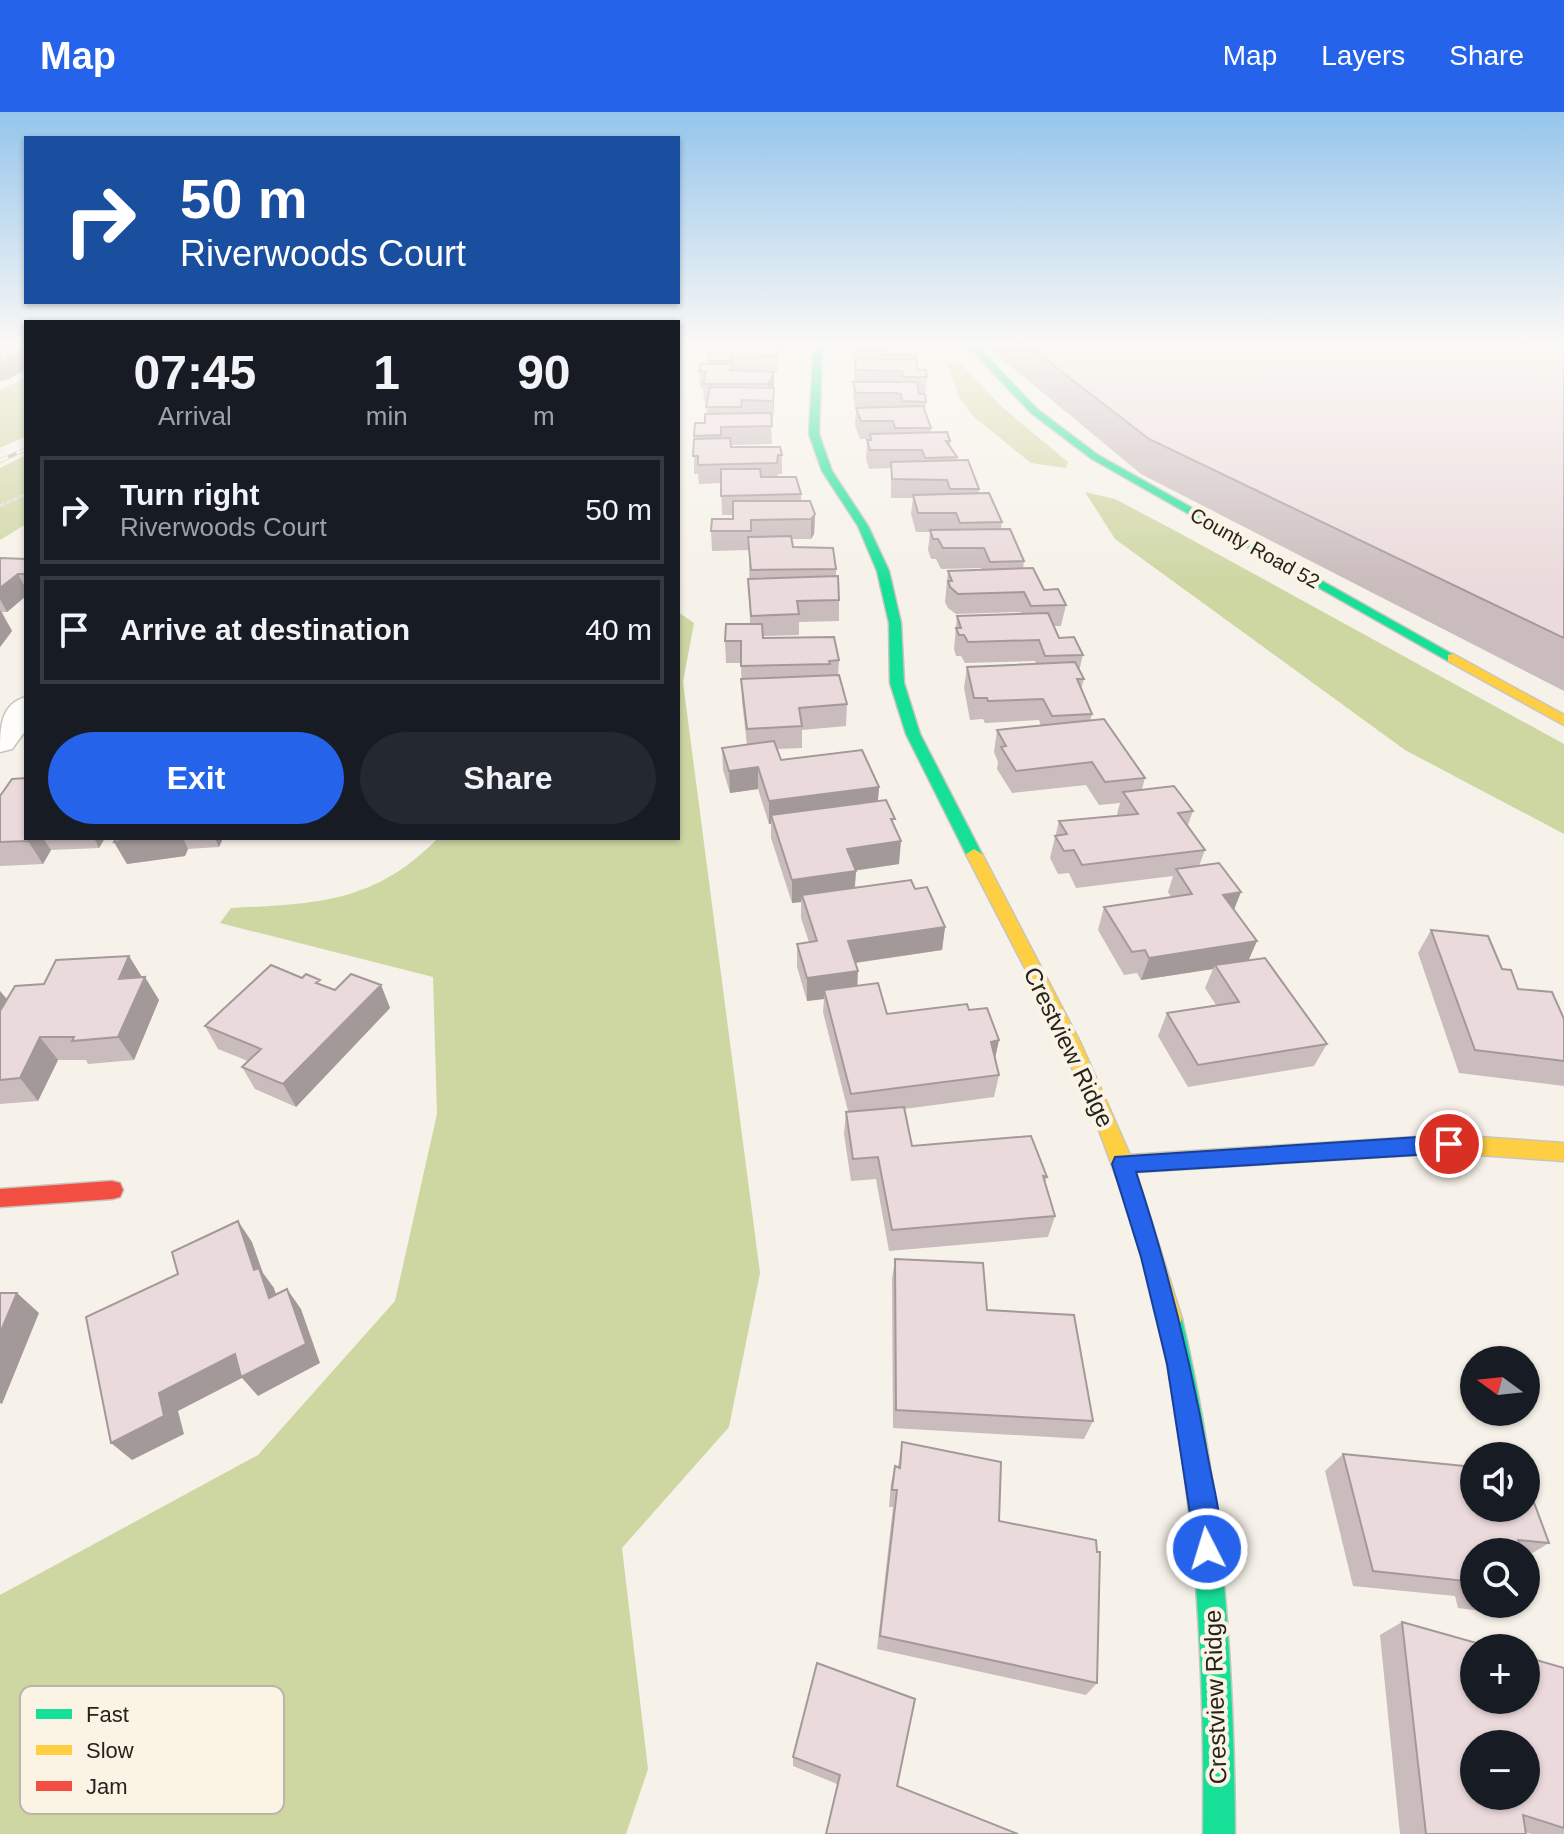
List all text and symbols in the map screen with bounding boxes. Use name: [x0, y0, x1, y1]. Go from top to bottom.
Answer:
text: Map: [40, 35, 116, 77]
text: Map: [1223, 40, 1277, 71]
text: Layers: [1321, 40, 1405, 71]
text: Share: [1449, 40, 1524, 71]
text: 50 m: [180, 167, 308, 230]
icon: right: [48, 168, 152, 272]
text: Riverwoods Court: [180, 233, 466, 274]
text: 07:45: [133, 346, 256, 399]
text: 1: [373, 346, 400, 399]
text: 90: [517, 346, 571, 399]
text: Arrival: [158, 401, 232, 431]
text: min: [366, 401, 408, 431]
text: m: [533, 401, 555, 431]
text: Turn right: [120, 478, 259, 511]
icon: right: [52, 488, 96, 532]
text: 50 m: [585, 493, 652, 526]
street label: County Road 52: [1186, 503, 1324, 593]
text: Riverwoods Court: [120, 512, 327, 542]
icon: arrive: [52, 608, 96, 652]
text: Arrive at destination: [120, 613, 410, 646]
text: 40 m: [585, 613, 652, 646]
button: Exit: [48, 732, 344, 824]
button: Share: [360, 732, 656, 824]
street label: Crestview Ridge: [1019, 963, 1119, 1131]
pin: [1415, 1110, 1483, 1178]
icon: arrive: [1427, 1122, 1471, 1166]
north arrow: [1460, 1346, 1540, 1426]
map controls: [1460, 1346, 1540, 1810]
button: sound: [1460, 1442, 1540, 1522]
position arrow: [1165, 1507, 1249, 1591]
button: search: [1460, 1538, 1540, 1618]
street label: Crestview Ridge: [1198, 1609, 1232, 1785]
button: +: [1460, 1634, 1540, 1714]
legend: [20, 1686, 284, 1814]
text: Fast: [86, 1702, 129, 1727]
button: −: [1460, 1730, 1540, 1810]
text: Slow: [86, 1738, 134, 1763]
text: Jam: [86, 1774, 128, 1799]

